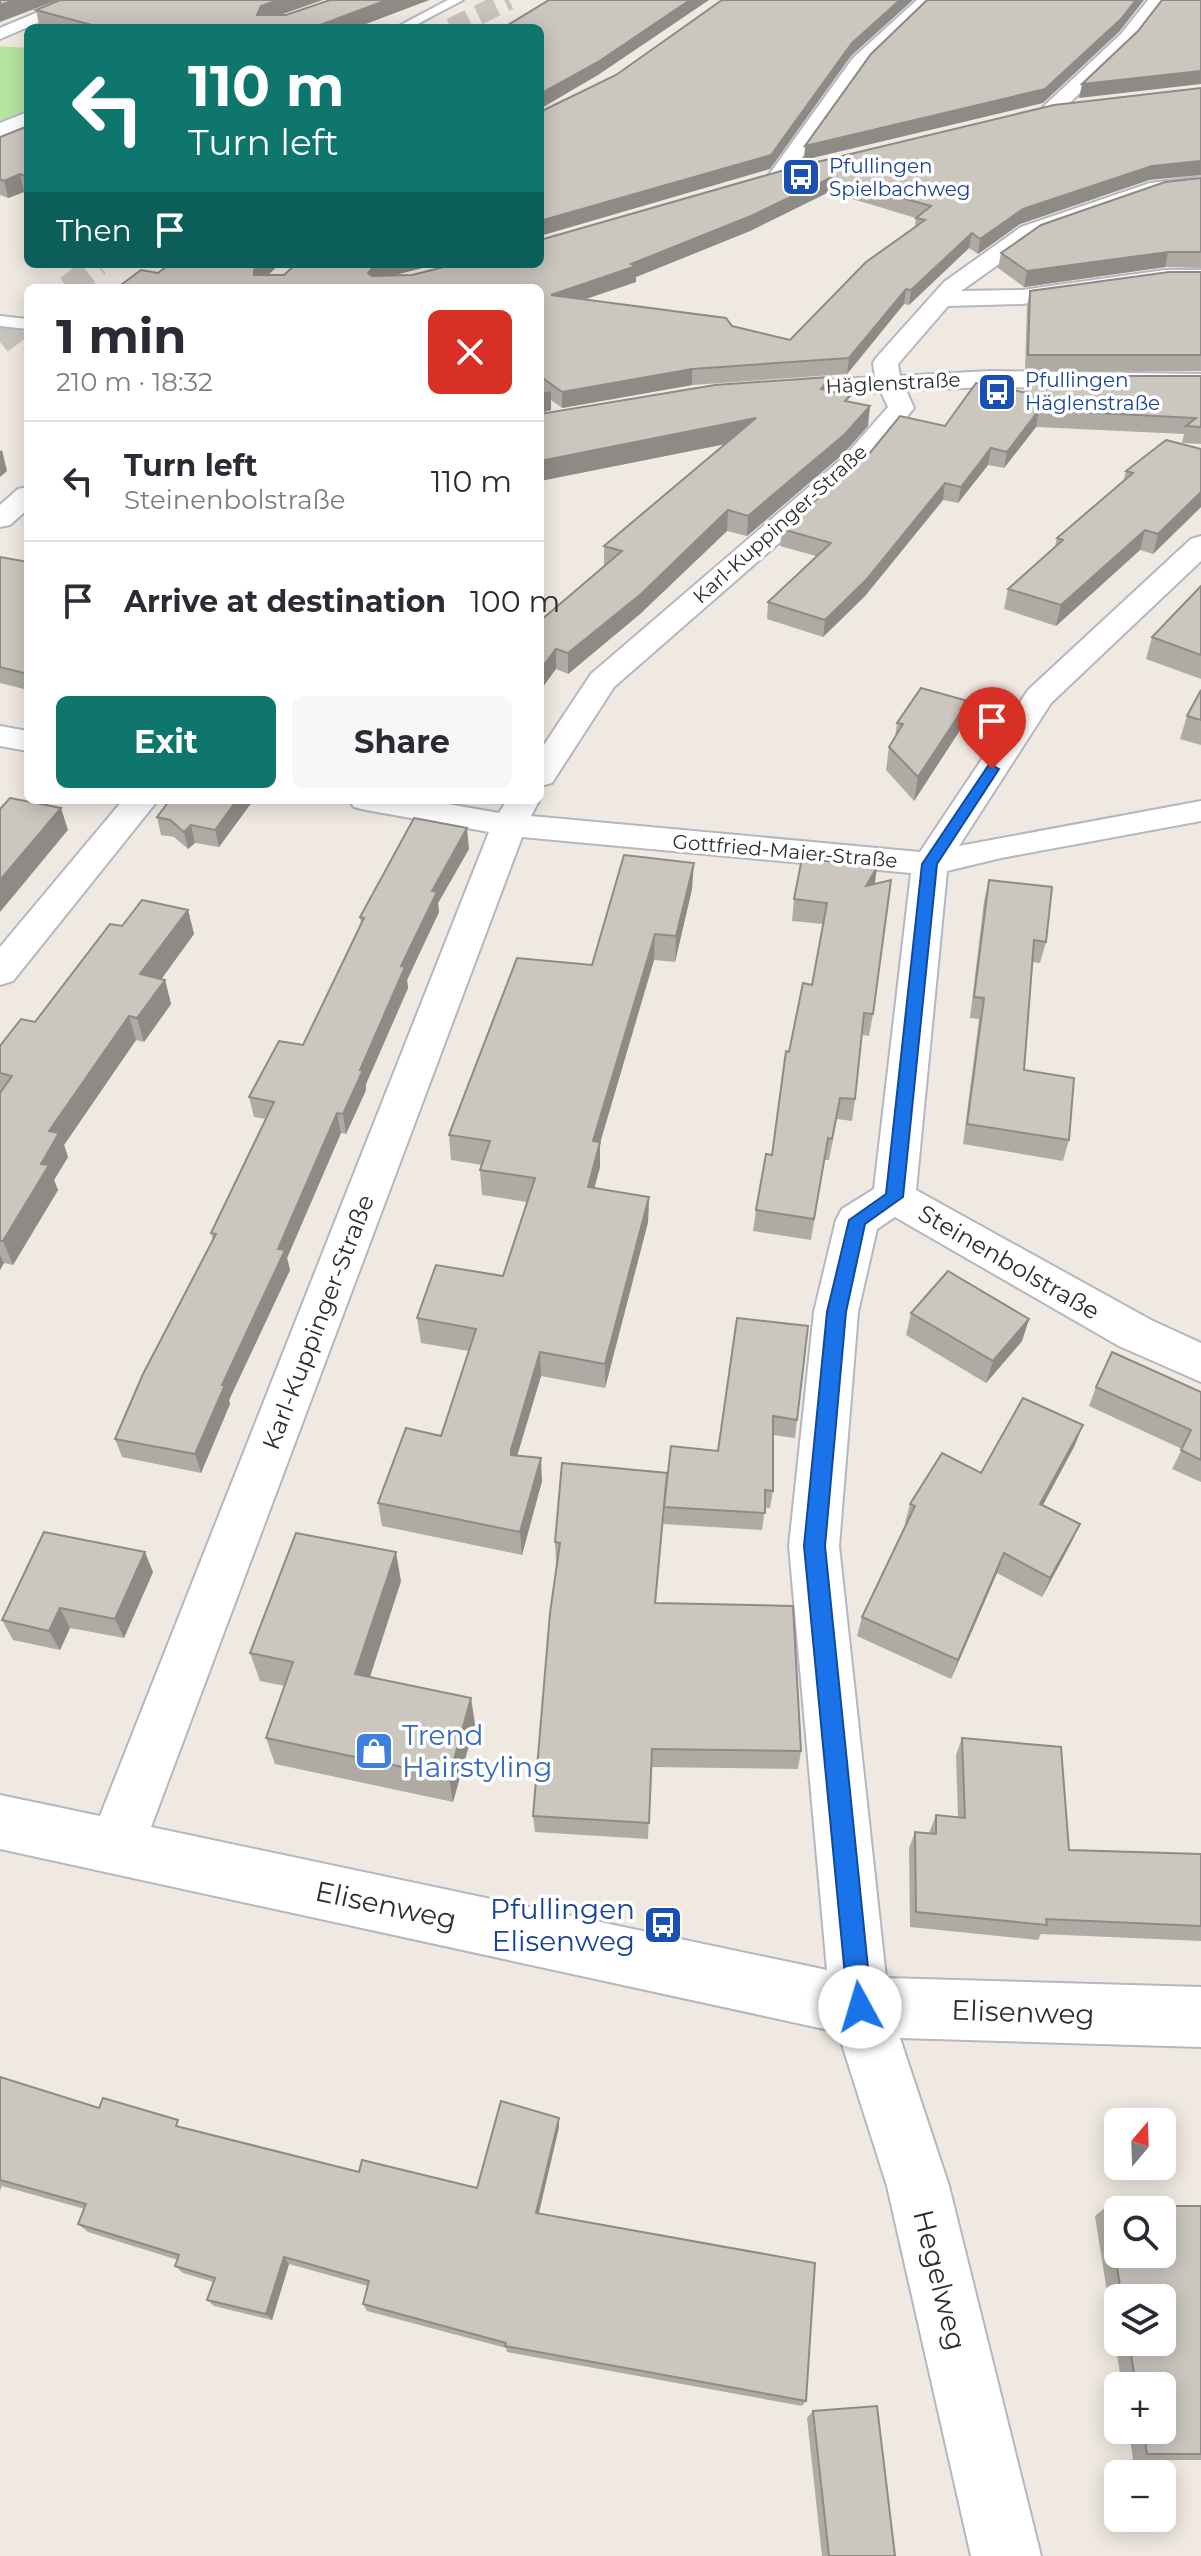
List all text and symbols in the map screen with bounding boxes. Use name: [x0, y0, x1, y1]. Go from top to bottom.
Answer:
text: 110 m: [188, 52, 345, 120]
icon: left: [56, 56, 160, 160]
text: Turn left: [188, 120, 339, 164]
place label: Pfullingen Spielbachweg: [829, 154, 970, 201]
bus stop icon: Pfullingen Spielbachweg: [780, 156, 822, 198]
icon: arrive: [148, 208, 192, 252]
text: Then: [56, 212, 132, 249]
text: 1 min: [56, 307, 186, 365]
button: close: [428, 310, 512, 394]
text: 210 m · 18:32: [56, 366, 213, 398]
street label: Häglenstraße: [825, 367, 961, 399]
place label: Pfullingen Häglenstraße: [1025, 368, 1160, 415]
bus stop icon: Pfullingen Häglenstraße: [976, 371, 1018, 413]
street label: Karl-Kuppinger-Straße: [688, 440, 872, 608]
text: Turn left: [124, 447, 257, 484]
icon: left: [56, 459, 100, 503]
text: 110 m: [431, 463, 512, 500]
text: Steinenbolstraße: [124, 484, 346, 516]
icon: arrive: [56, 579, 100, 623]
text: Arrive at destination: [124, 583, 446, 620]
text: 100 m: [470, 583, 560, 620]
pin: [958, 687, 1026, 769]
button: Exit: [56, 696, 276, 788]
button: Share: [292, 696, 512, 788]
icon: arrive: [970, 699, 1014, 743]
street label: Gottfried-Maier-Straße: [672, 829, 898, 873]
street label: Karl-Kuppinger-Straße: [256, 1190, 380, 1454]
street label: Steinenbolstraße: [913, 1198, 1105, 1326]
place label: Trend Hairstyling: [402, 1718, 552, 1784]
shop icon: Trend Hairstyling: [353, 1730, 395, 1772]
street label: Elisenweg: [312, 1873, 460, 1937]
place label: Pfullingen Elisenweg: [490, 1892, 635, 1958]
bus stop icon: Pfullingen Elisenweg: [642, 1904, 684, 1946]
position arrow: [818, 1965, 902, 2049]
street label: Elisenweg: [951, 1993, 1095, 2031]
north arrow: [1104, 2108, 1176, 2180]
map controls: [1104, 2108, 1176, 2532]
button: search: [1104, 2196, 1176, 2268]
street label: Hegelweg: [906, 2206, 974, 2354]
button: layers: [1104, 2284, 1176, 2356]
button: +: [1104, 2372, 1176, 2444]
button: −: [1104, 2460, 1176, 2532]

